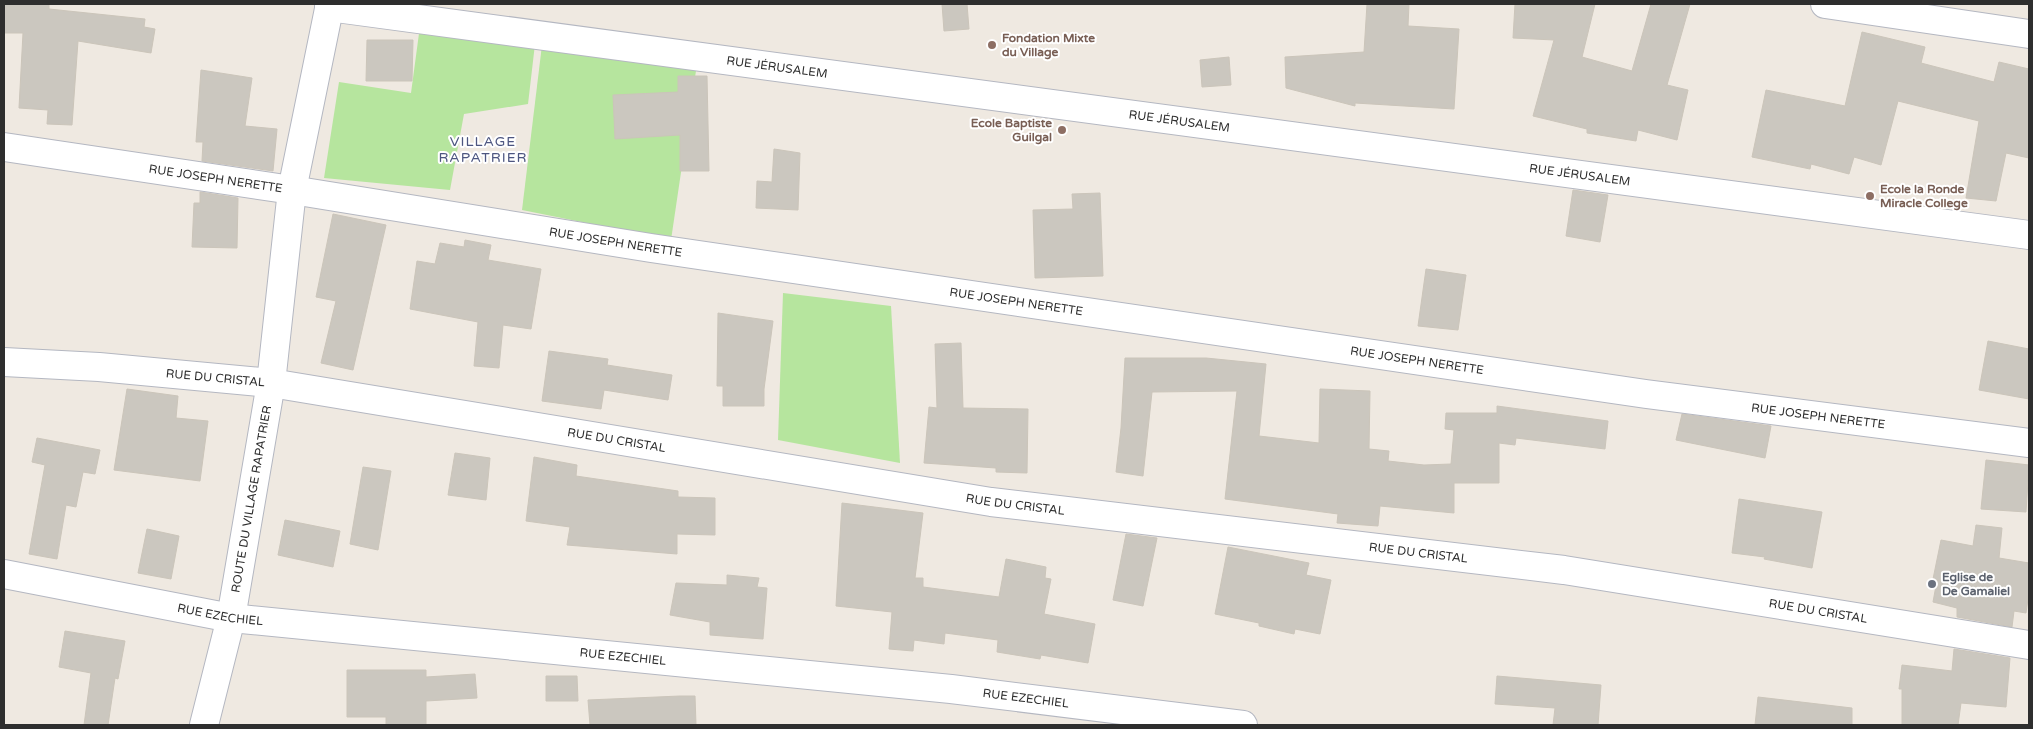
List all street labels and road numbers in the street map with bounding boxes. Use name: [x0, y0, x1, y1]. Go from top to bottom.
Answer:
street label: RUE JÉRUSALEM: [726, 53, 828, 81]
street label: RUE JÉRUSALEM: [1128, 107, 1231, 135]
street label: RUE JÉRUSALEM: [1528, 161, 1631, 188]
street label: RUE JOSEPH NERETTE: [148, 162, 284, 196]
street label: RUE JOSEPH NERETTE: [548, 225, 684, 260]
street label: RUE JOSEPH NERETTE: [948, 285, 1084, 318]
street label: RUE JOSEPH NERETTE: [1349, 344, 1485, 377]
street label: RUE DU CRISTAL: [165, 366, 266, 389]
street label: RUE JOSEPH NERETTE: [1750, 401, 1886, 432]
street label: ROUTE DU VILLAGE RAPATRIER: [228, 404, 274, 594]
street label: RUE DU CRISTAL: [566, 425, 667, 455]
street label: RUE DU CRISTAL: [965, 491, 1065, 518]
street label: RUE DU CRISTAL: [1368, 540, 1469, 566]
street label: RUE DU CRISTAL: [1768, 596, 1868, 626]
street label: RUE EZECHIEL: [176, 601, 264, 628]
street label: RUE EZECHIEL: [579, 645, 667, 668]
street label: RUE EZECHIEL: [982, 686, 1070, 710]

